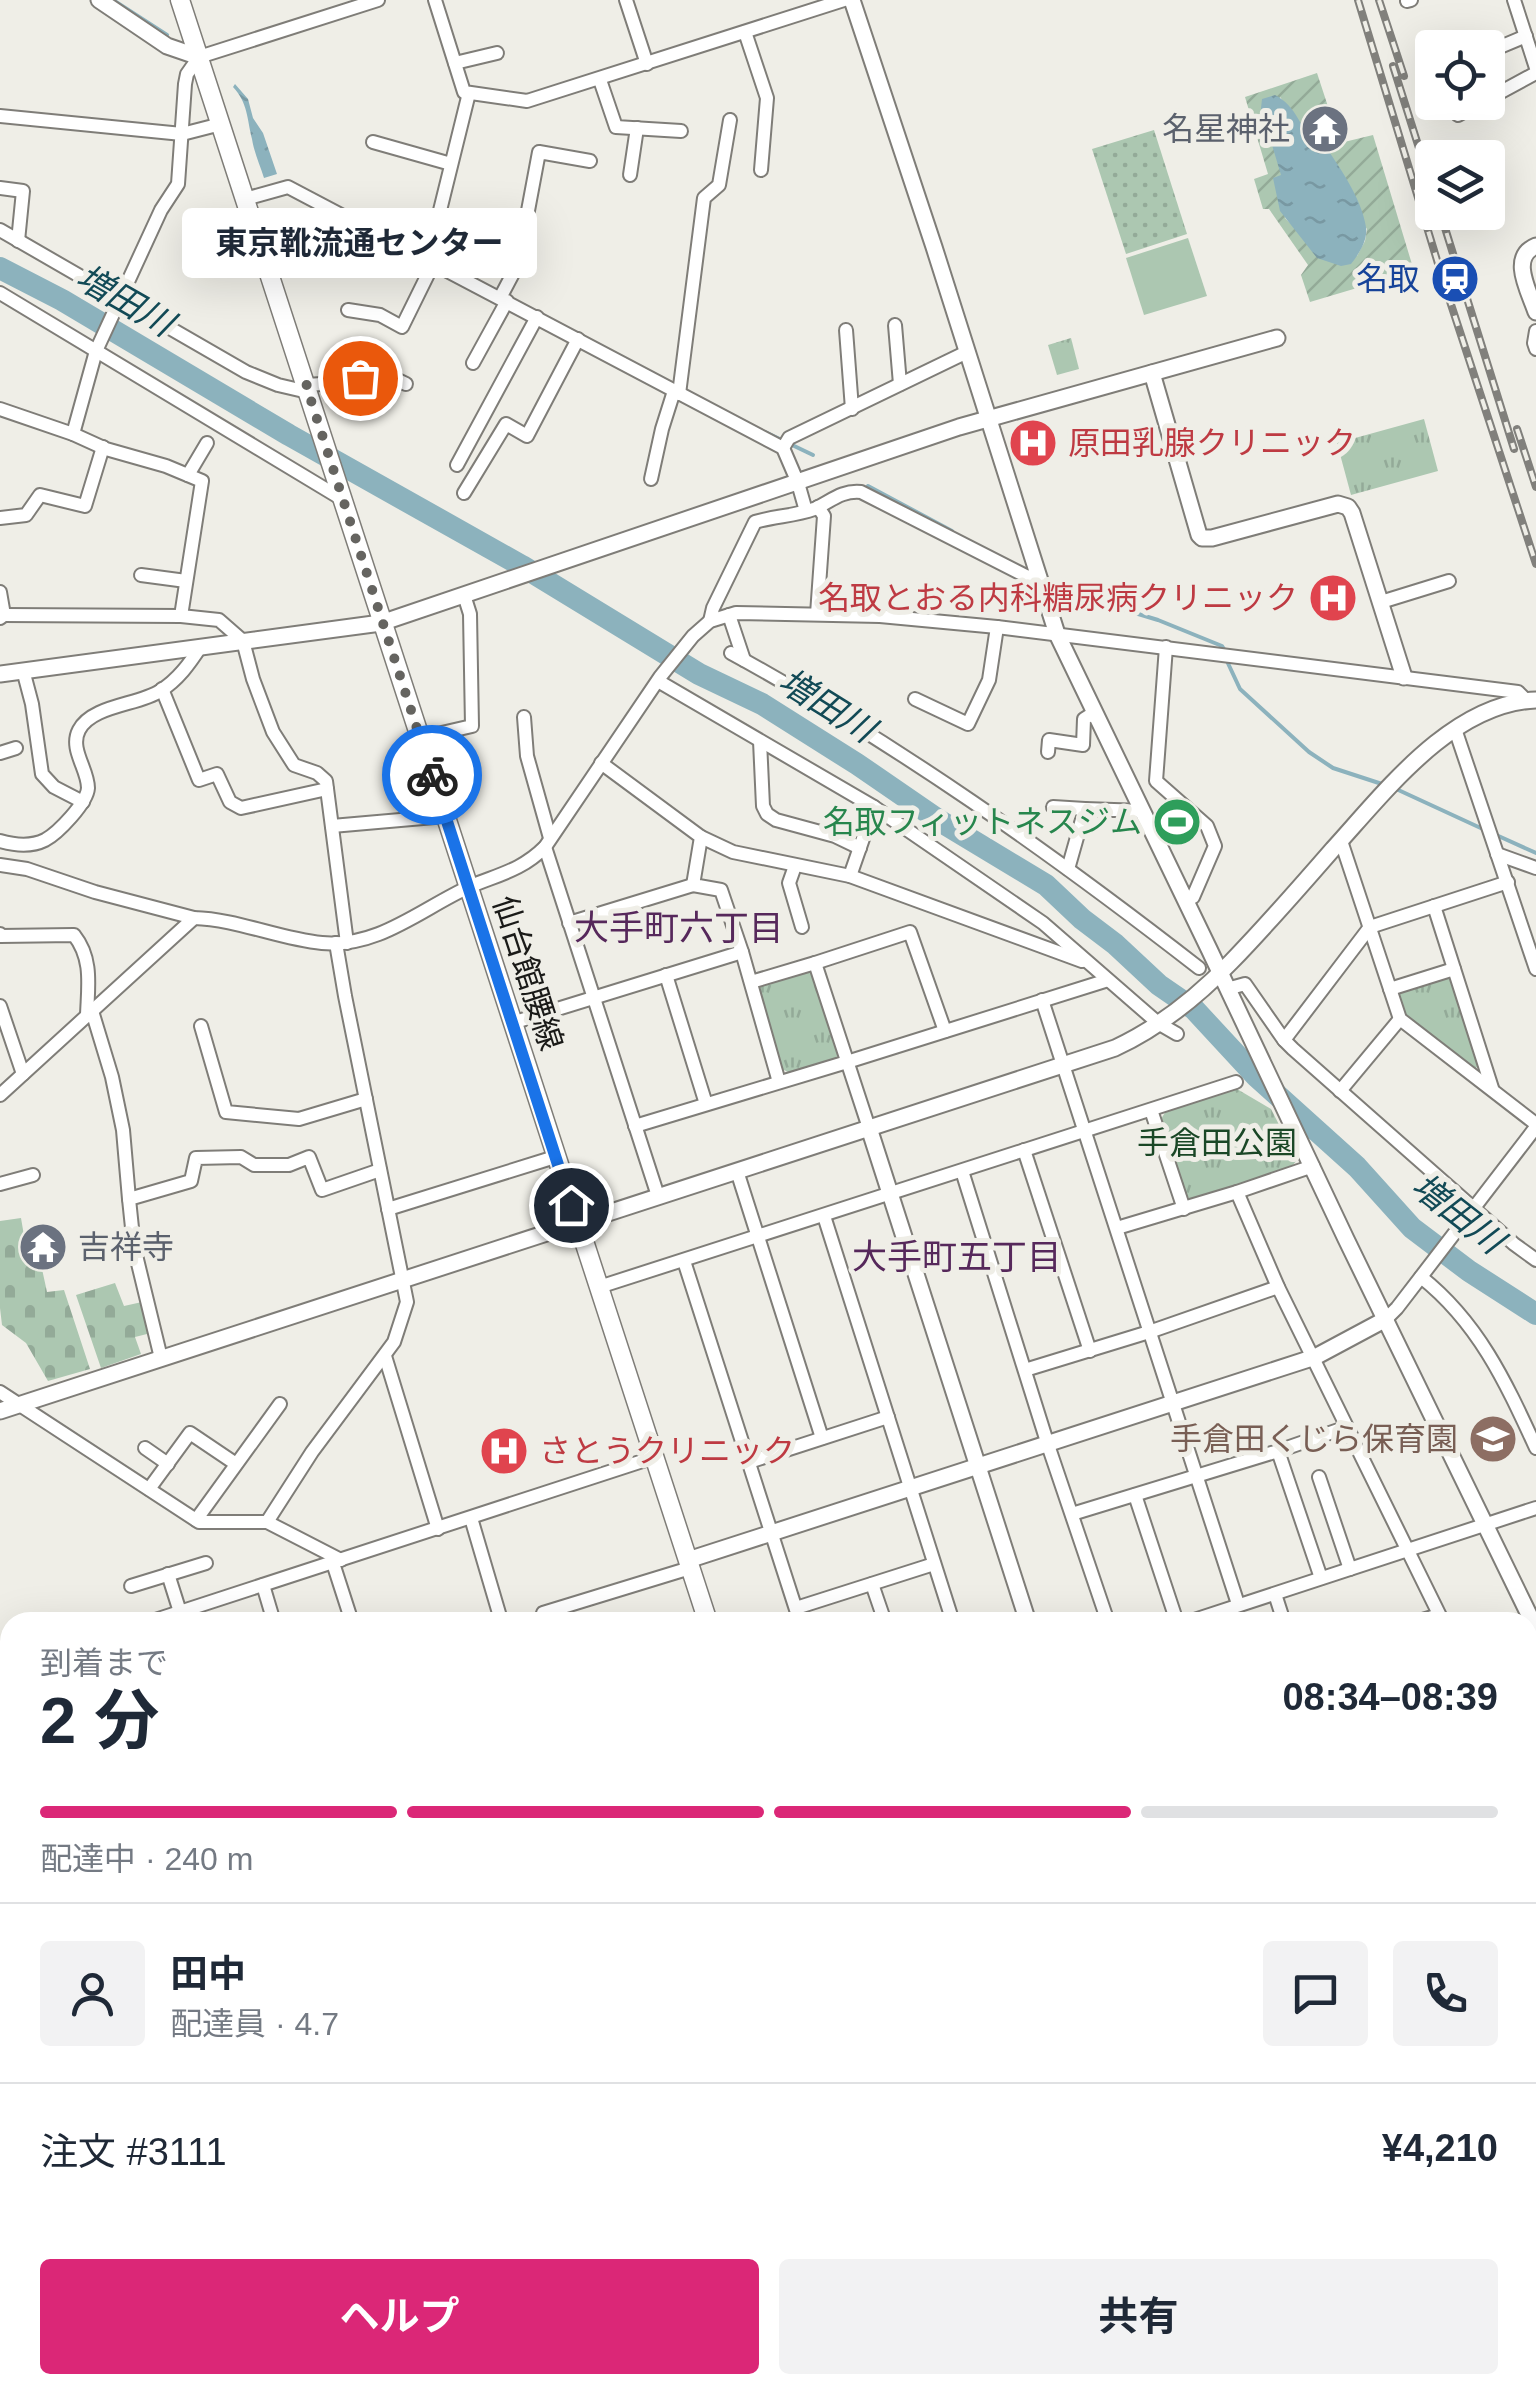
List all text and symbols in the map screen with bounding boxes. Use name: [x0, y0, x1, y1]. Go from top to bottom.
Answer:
map controls: [1415, 30, 1505, 230]
button: locate: [1415, 30, 1505, 120]
temple icon: 名星神社: [1299, 103, 1351, 155]
place label: 名星神社: [1162, 111, 1290, 147]
button: layers: [1415, 140, 1505, 230]
callout: 東京靴流通センター: [182, 208, 538, 278]
text: 東京靴流通センター: [215, 225, 504, 261]
station icon: 名取: [1429, 253, 1481, 305]
water label: 増田川: [70, 257, 184, 345]
place label: 名取: [1356, 261, 1420, 297]
pin: [318, 336, 403, 421]
icon: bag: [333, 351, 388, 406]
hospital icon: 原田乳腺クリニック: [1007, 417, 1059, 469]
place label: 原田乳腺クリニック: [1068, 425, 1356, 461]
hospital icon: 名取とおる内科糖尿病クリニック: [1307, 572, 1359, 624]
place label: 名取とおる内科糖尿病クリニック: [818, 580, 1298, 616]
water label: 増田川: [772, 661, 885, 751]
courier: [382, 725, 482, 825]
icon: bike: [405, 748, 460, 803]
sports icon: 名取フィットネスジム: [1151, 796, 1203, 848]
place label: 名取フィットネスジム: [823, 804, 1142, 840]
street label: 仙台館腰線: [486, 891, 570, 1055]
district label: 大手町六丁目: [574, 908, 784, 947]
park label: 手倉田公園: [1137, 1125, 1297, 1161]
pin: [529, 1163, 614, 1248]
water label: 増田川: [1405, 1165, 1515, 1263]
icon: home: [544, 1178, 599, 1233]
temple icon: 吉祥寺: [17, 1221, 69, 1273]
place label: 吉祥寺: [78, 1229, 174, 1265]
district label: 大手町五丁目: [852, 1237, 1062, 1276]
school or university icon: 手倉田くじら保育園: [1467, 1413, 1519, 1465]
place label: 手倉田くじら保育園: [1170, 1421, 1458, 1457]
hospital icon: さとうクリニック: [478, 1425, 530, 1477]
place label: さとうクリニック: [539, 1433, 795, 1469]
text: 到着まで: [40, 1645, 168, 1681]
text: 08:34–08:39: [1282, 1676, 1498, 1718]
text: 2 分: [40, 1684, 159, 1757]
text: 配達中 · 240 m: [40, 1841, 253, 1877]
button: person: [40, 1941, 145, 2046]
button: chat: [1263, 1941, 1368, 2046]
button: phone: [1393, 1941, 1498, 2046]
text: 田中: [170, 1953, 246, 1995]
text: 配達員 · 4.7: [170, 2006, 339, 2042]
text: ¥4,210: [1382, 2127, 1498, 2169]
text: 注文 #3111: [40, 2131, 227, 2173]
button: ヘルプ: [40, 2259, 759, 2374]
button: 共有: [779, 2259, 1498, 2374]

